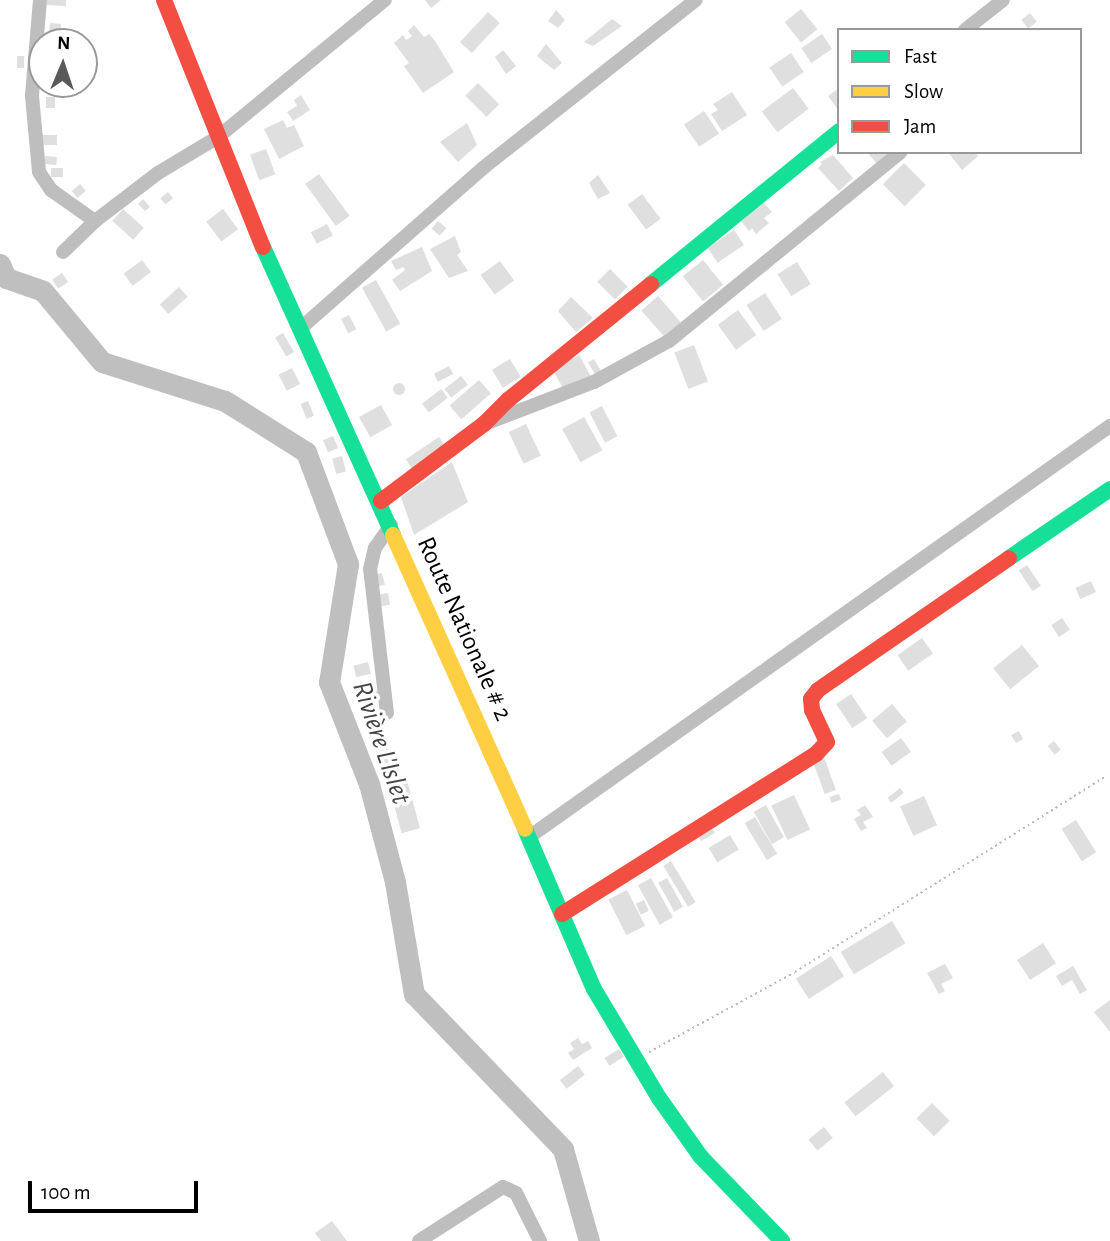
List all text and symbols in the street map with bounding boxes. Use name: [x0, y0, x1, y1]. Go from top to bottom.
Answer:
north arrow: [28, 28, 98, 98]
legend: [837, 28, 1082, 154]
text: N: [57, 34, 71, 53]
text: Fast: [904, 46, 937, 67]
text: Slow: [904, 81, 943, 102]
text: Jam: [904, 116, 936, 137]
street label: Route Nationale # 2: [410, 532, 518, 726]
water label: Rivière L'Islet: [344, 677, 418, 809]
scale bar: [32, 1168, 201, 1212]
text: 100 m: [41, 1182, 91, 1203]

